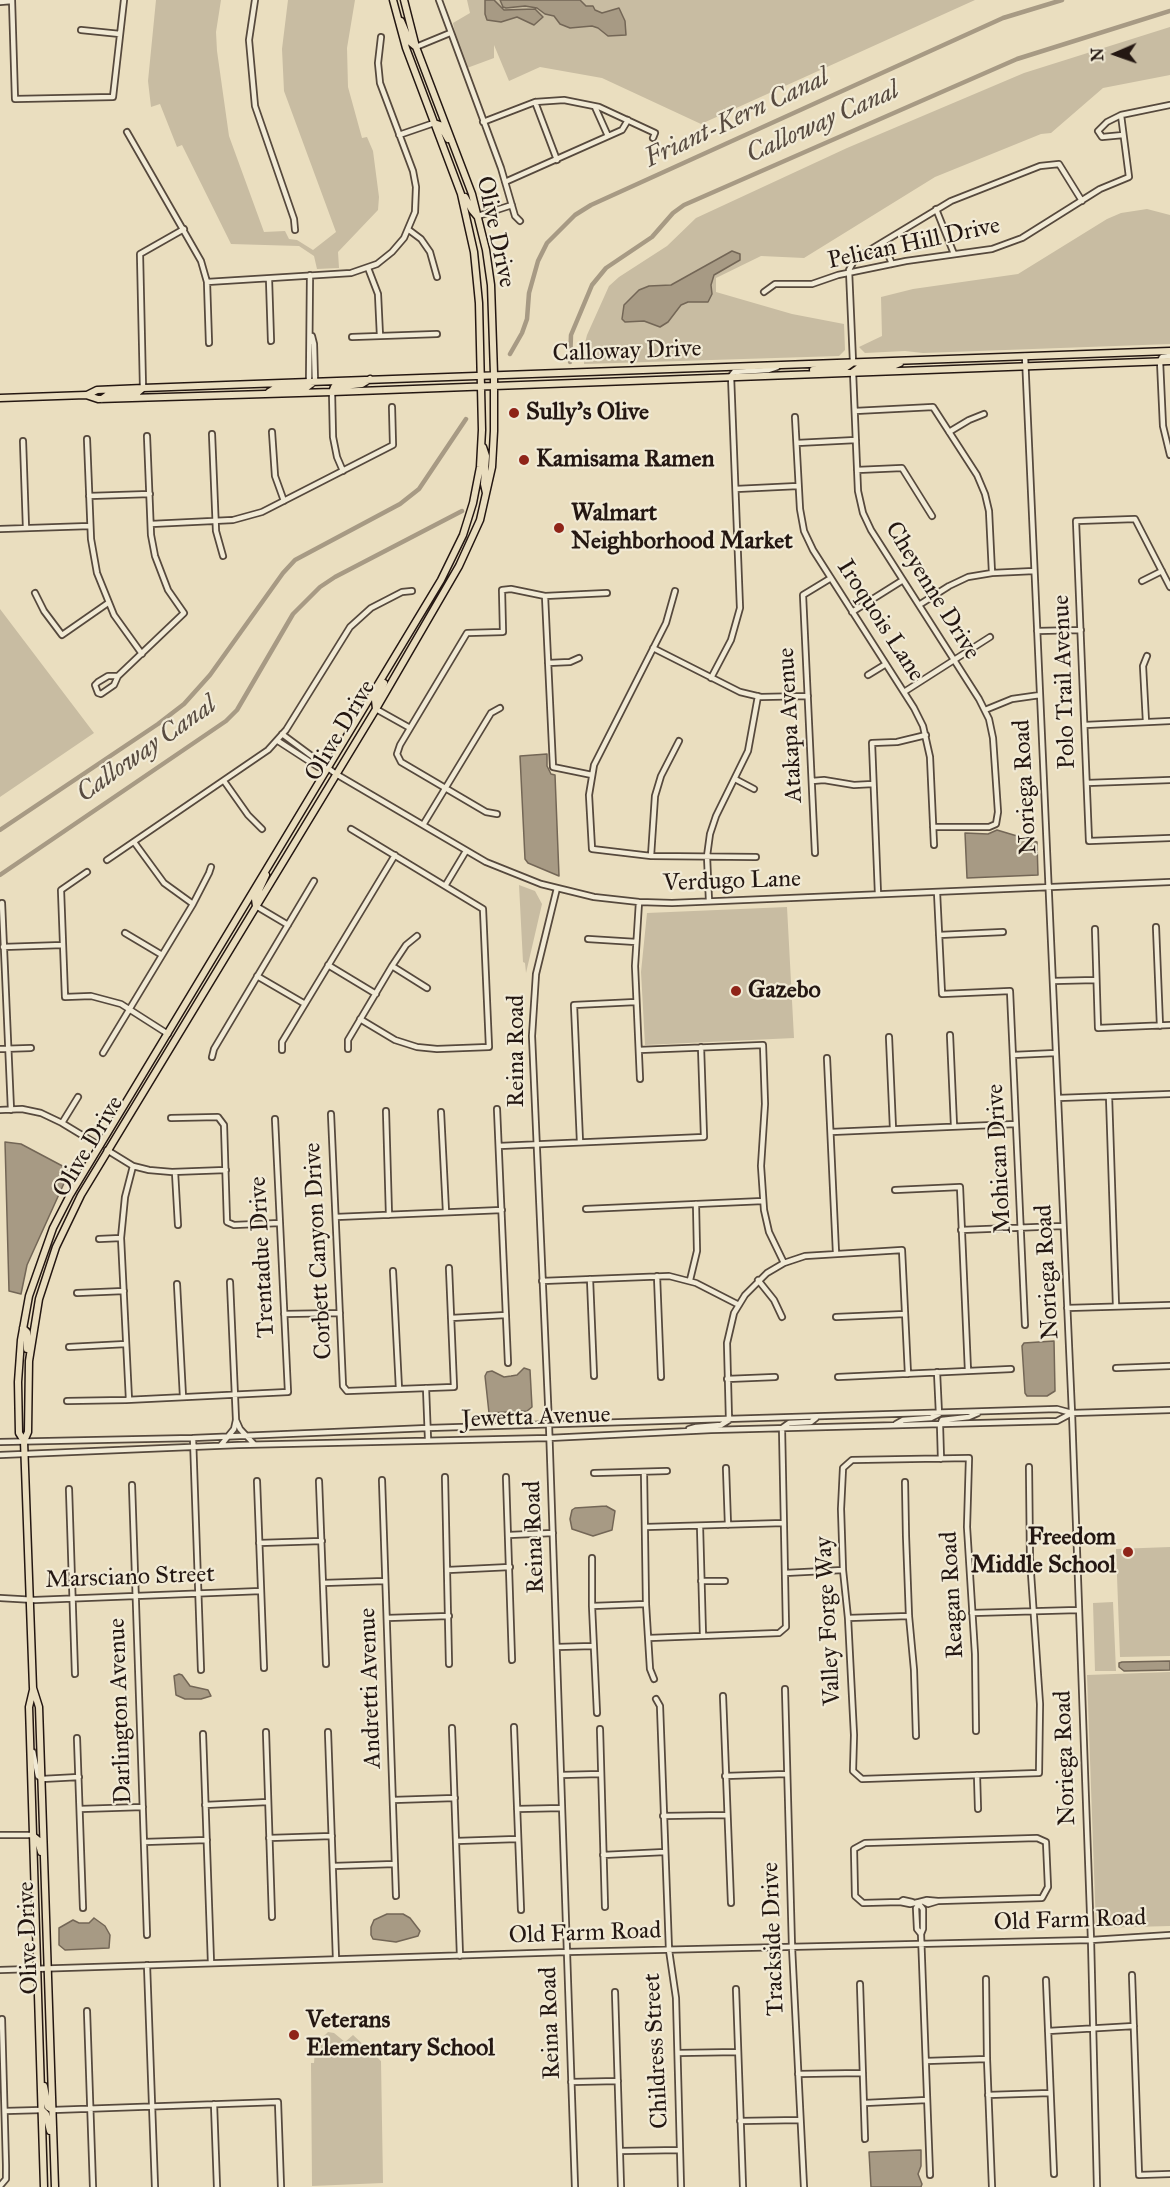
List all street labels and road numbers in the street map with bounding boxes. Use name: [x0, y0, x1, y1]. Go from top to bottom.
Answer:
street label: Olive Drive: [469, 174, 521, 290]
street label: Pelican Hill Drive: [825, 212, 1003, 276]
street label: Calloway Drive: [552, 335, 702, 369]
street label: Cheyenne Drive: [878, 517, 986, 665]
street label: Iroquois Lane: [830, 555, 930, 687]
street label: Polo Trail Avenue: [1048, 594, 1082, 770]
street label: Atakapa Avenue: [773, 647, 809, 803]
street label: Olive Drive: [300, 675, 382, 787]
street label: Noriega Road: [1008, 719, 1044, 855]
street label: Verdugo Lane: [662, 865, 802, 899]
street label: Reina Road: [503, 995, 531, 1107]
street label: Mohican Drive: [982, 1083, 1018, 1235]
street label: Olive Drive: [48, 1091, 130, 1203]
street label: Corbett Canyon Drive: [299, 1142, 339, 1360]
street label: Trentadue Drive: [244, 1176, 282, 1338]
street label: Noriega Road: [1030, 1204, 1066, 1340]
street label: Jewetta Avenue: [461, 1401, 611, 1435]
street label: Reina Road: [519, 1480, 551, 1594]
street label: Reagan Road: [935, 1531, 971, 1659]
street label: Valley Forge Way: [810, 1536, 848, 1706]
street label: Marsciano Street: [45, 1561, 215, 1595]
street label: Andretti Avenue: [354, 1607, 388, 1769]
street label: Darlington Avenue: [103, 1617, 139, 1805]
street label: Noriega Road: [1049, 1690, 1083, 1826]
street label: Trackside Drive: [757, 1861, 791, 2017]
street label: Olive Drive: [13, 1881, 45, 1995]
street label: Old Farm Road: [993, 1904, 1147, 1938]
street label: Old Farm Road: [508, 1917, 662, 1951]
street label: Reina Road: [535, 1966, 567, 2080]
street label: Childress Street: [639, 1972, 675, 2130]

